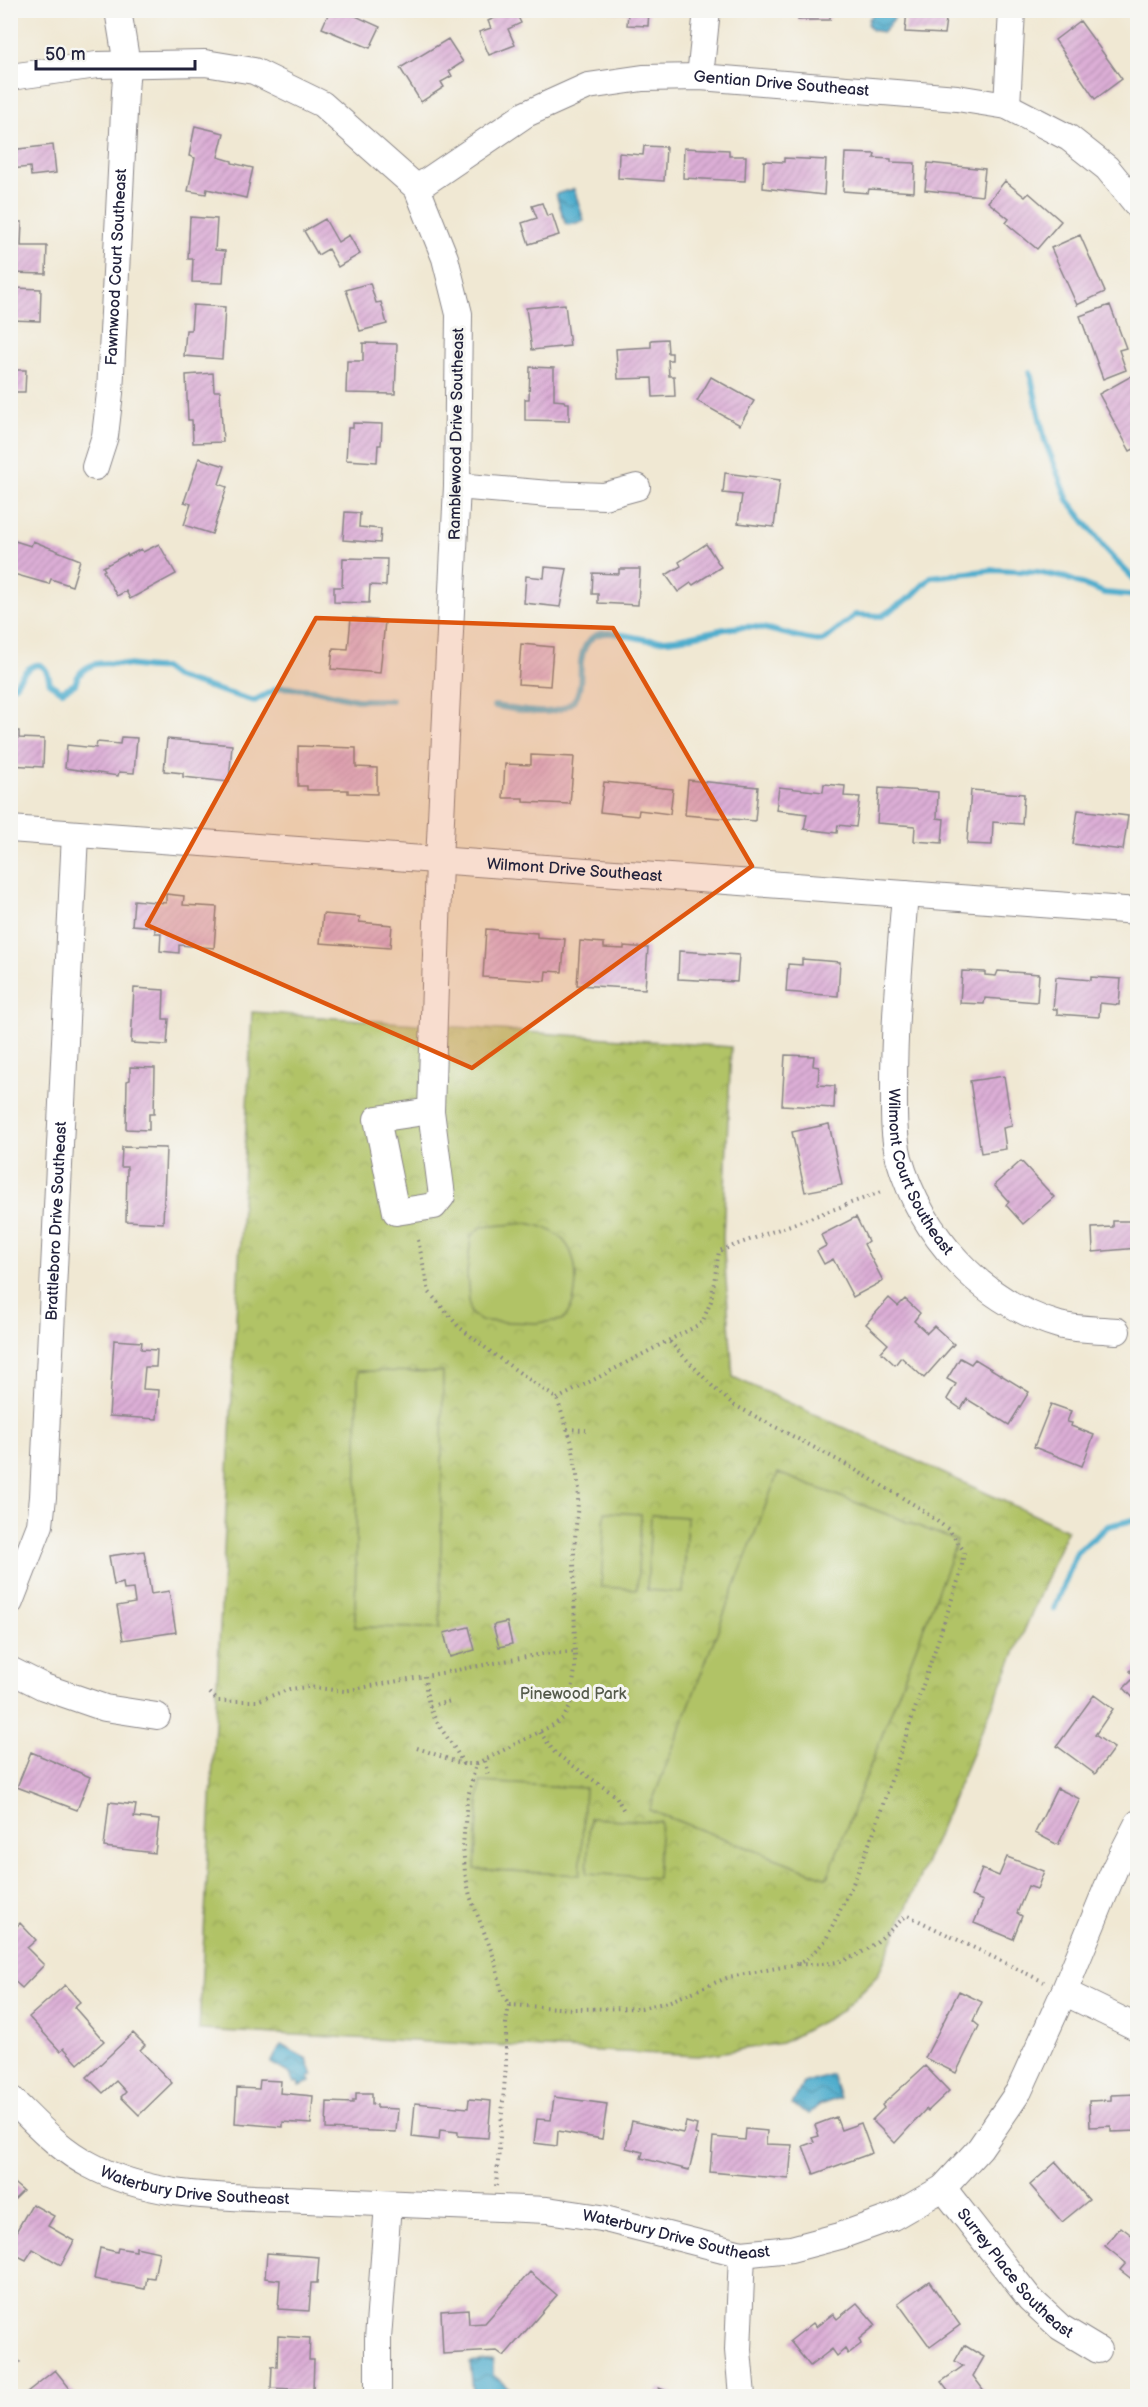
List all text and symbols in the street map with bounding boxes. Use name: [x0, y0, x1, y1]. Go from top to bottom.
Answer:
scale bar: [36, 33, 195, 71]
text: 50 m: [45, 44, 86, 65]
street label: Gentian Drive Southeast: [693, 67, 870, 100]
street label: Fawnwood Court Southeast: [102, 168, 131, 366]
street label: Ramblewood Drive Southeast: [446, 328, 468, 540]
street label: Wilmont Drive Southeast: [486, 854, 663, 886]
street label: Wilmont Court Southeast: [884, 1088, 957, 1259]
street label: Brattleboro Drive Southeast: [42, 1121, 71, 1321]
park label: Pinewood Park: [520, 1685, 627, 1704]
street label: Waterbury Drive Southeast: [97, 2162, 290, 2209]
street label: Surrey Place Southeast: [953, 2205, 1077, 2342]
street label: Waterbury Drive Southeast: [581, 2206, 771, 2264]

